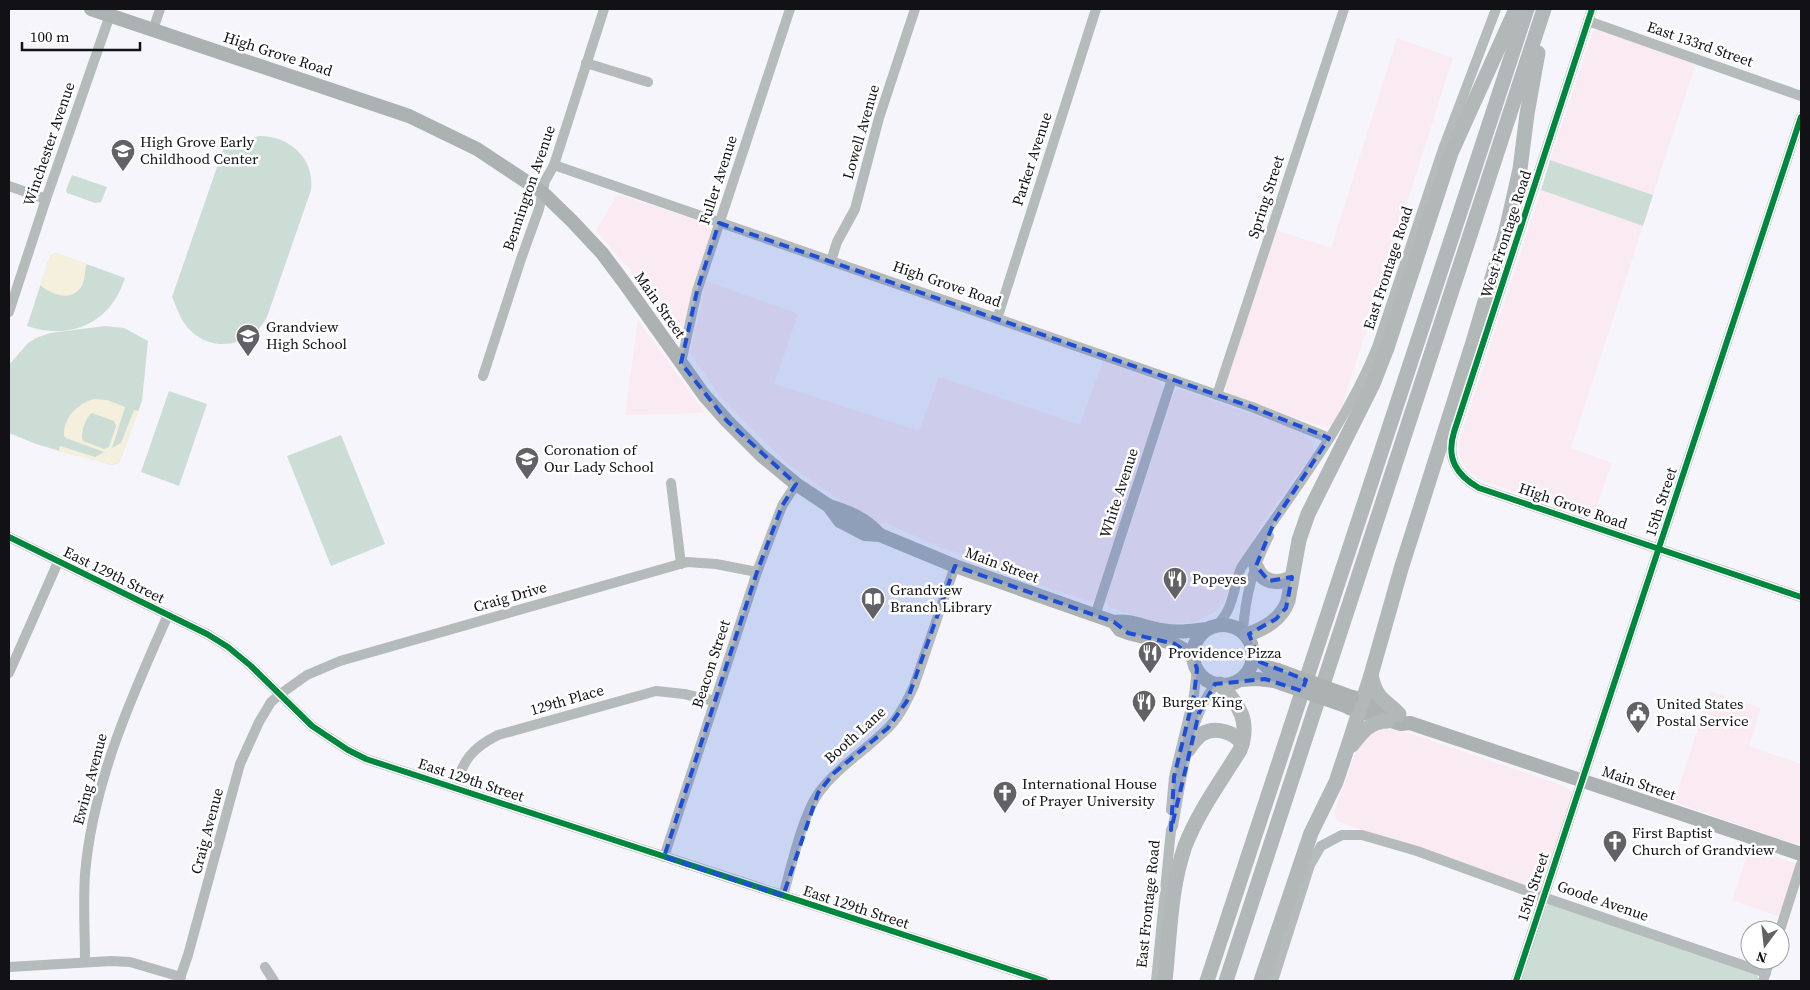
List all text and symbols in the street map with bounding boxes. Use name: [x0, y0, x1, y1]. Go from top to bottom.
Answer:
street label: East 133rd Street: [1644, 16, 1756, 72]
scale bar: [22, 20, 140, 52]
text: 100 m: [30, 26, 70, 47]
street label: High Grove Road: [221, 26, 336, 81]
street label: Winchester Avenue: [17, 79, 80, 209]
street label: Lowell Avenue: [837, 82, 884, 182]
street label: Parker Avenue: [1007, 109, 1057, 208]
street label: Bennington Avenue: [497, 122, 560, 253]
place label: High Grove Early Childhood Center: [140, 131, 259, 169]
street label: Fuller Avenue: [693, 132, 742, 227]
school or university icon: High Grove Early Childhood Center: [110, 138, 136, 172]
street label: Spring Street: [1242, 152, 1289, 241]
street label: West Frontage Road: [1475, 167, 1536, 300]
street label: East Frontage Road: [1358, 203, 1418, 332]
street label: High Grove Road: [890, 255, 1005, 312]
street label: Main Street: [630, 267, 691, 342]
place label: Grandview High School: [266, 316, 348, 354]
school or university icon: Grandview High School: [235, 323, 261, 357]
place label: Coronation of Our Lady School: [544, 439, 654, 477]
street label: White Avenue: [1094, 445, 1143, 540]
school or university icon: Coronation of Our Lady School: [514, 446, 540, 480]
street label: 15th Street: [1640, 465, 1682, 539]
street label: High Grove Road: [1516, 477, 1631, 534]
street label: East 129th Street: [60, 541, 168, 608]
street label: Main Street: [963, 542, 1042, 588]
restaurant icon: Popeyes: [1162, 566, 1188, 600]
place label: Popeyes: [1192, 568, 1246, 589]
street label: Craig Drive: [471, 576, 549, 617]
place label: Grandview Branch Library: [890, 579, 992, 617]
library icon: Grandview Branch Library: [860, 586, 886, 620]
street label: Beacon Street: [686, 617, 735, 711]
restaurant icon: Providence Pizza: [1137, 640, 1163, 674]
place label: Providence Pizza: [1168, 642, 1282, 663]
street label: 129th Place: [528, 679, 606, 720]
restaurant icon: Burger King: [1131, 689, 1157, 723]
place label: Burger King: [1162, 691, 1243, 712]
place label: United States Postal Service: [1656, 693, 1749, 731]
public building icon: United States Postal Service: [1625, 700, 1651, 734]
street label: Booth Lane: [819, 701, 890, 768]
street label: Ewing Avenue: [67, 730, 112, 827]
street label: East 129th Street: [415, 753, 527, 807]
street label: Main Street: [1599, 760, 1679, 805]
place label: International House of Prayer University: [1022, 773, 1157, 811]
church icon: International House of Prayer University: [992, 780, 1018, 814]
street label: Craig Avenue: [185, 785, 228, 876]
place label: First Baptist Church of Grandview: [1632, 822, 1775, 860]
church icon: First Baptist Church of Grandview: [1602, 829, 1628, 863]
street label: East Frontage Road: [1130, 838, 1165, 969]
street label: 15th Street: [1512, 850, 1554, 924]
street label: Goode Avenue: [1555, 875, 1652, 926]
street label: East 129th Street: [800, 880, 912, 934]
north arrow: [1740, 920, 1790, 970]
text: N: [1754, 947, 1769, 969]

